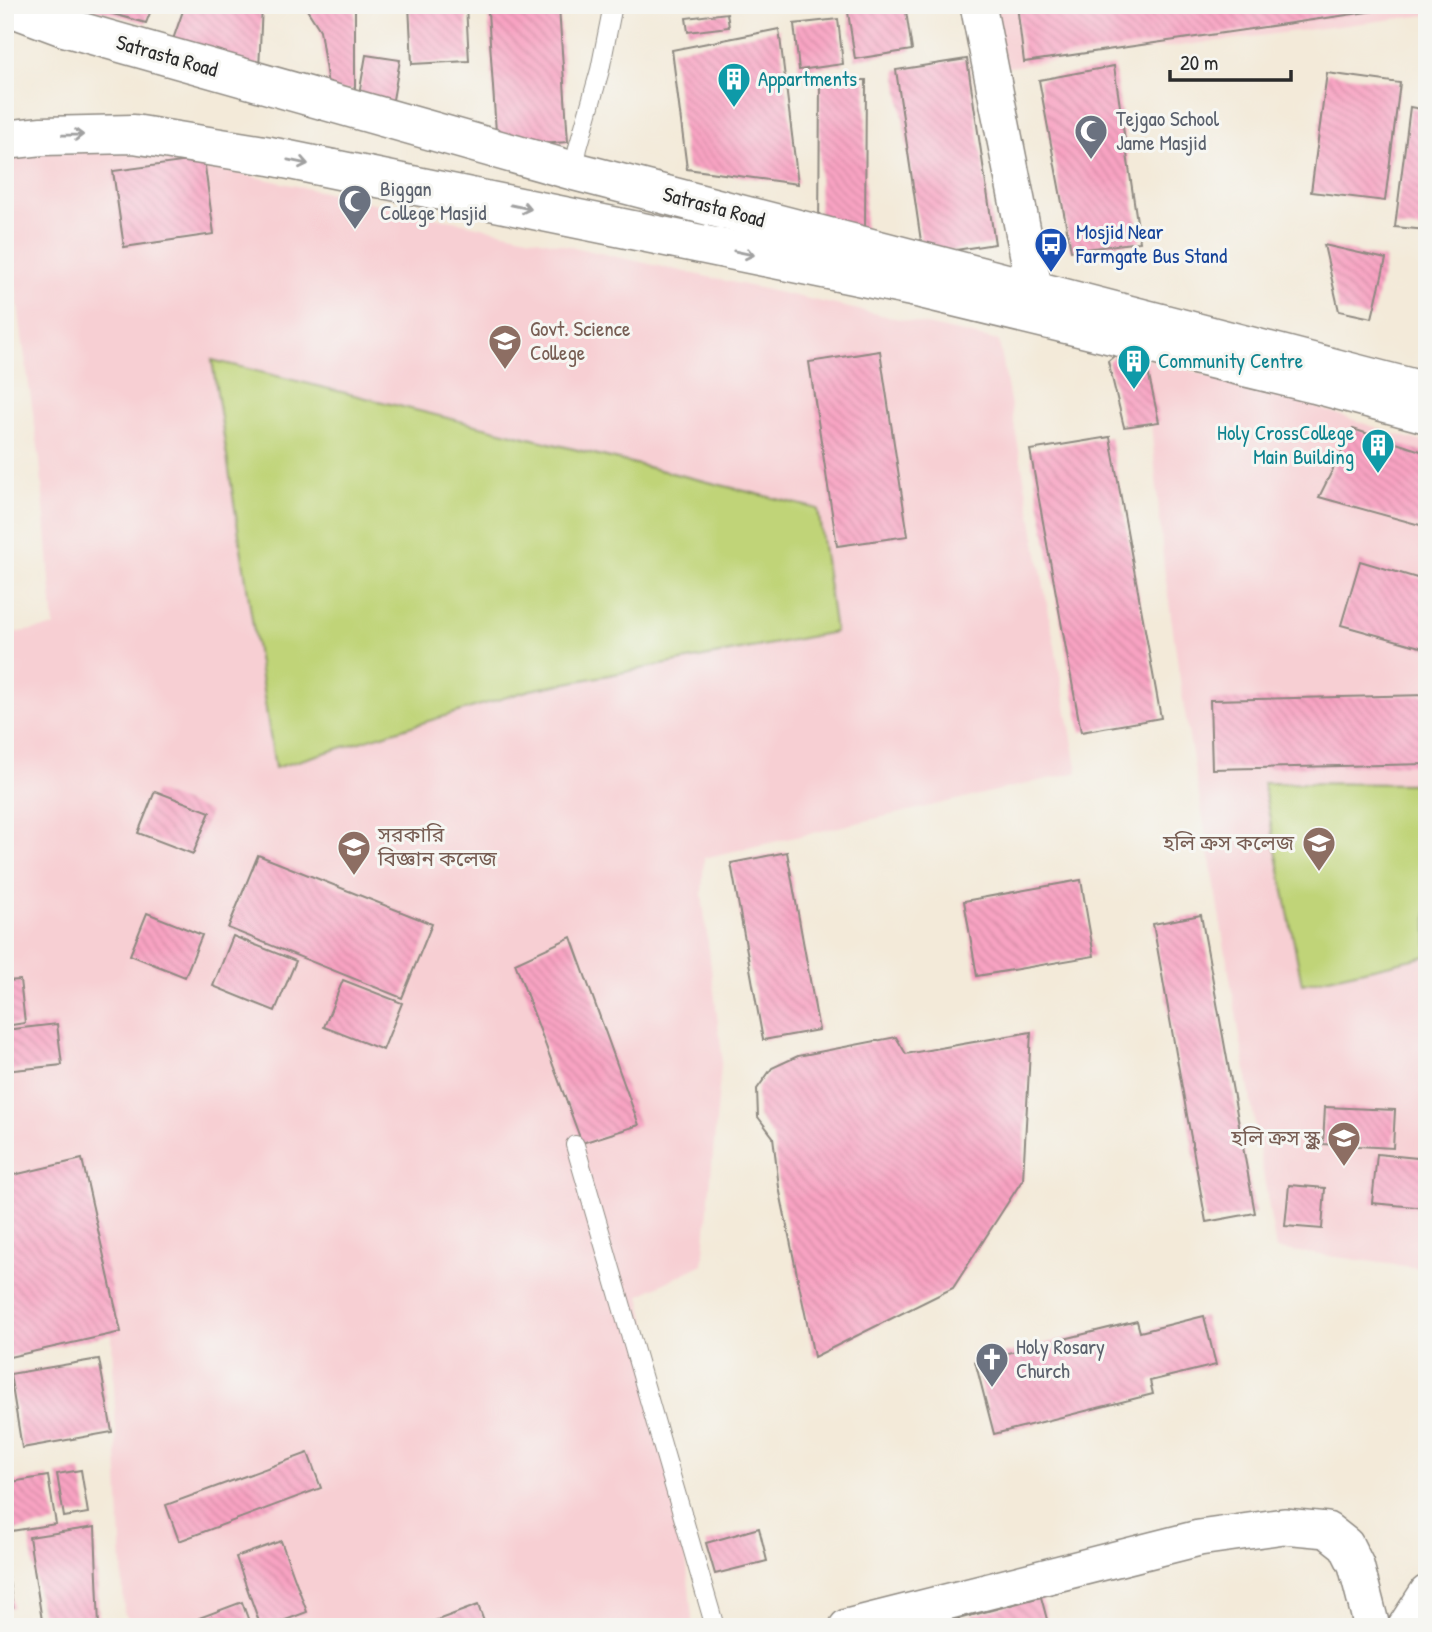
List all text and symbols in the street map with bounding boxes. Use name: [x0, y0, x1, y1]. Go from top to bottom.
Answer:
street label: Satrasta Road: [113, 27, 221, 84]
scale bar: [1170, 38, 1290, 82]
text: 20 m: [1180, 48, 1218, 77]
building icon: Appartments: [715, 60, 753, 109]
place label: Appartments: [758, 64, 857, 93]
place label: Tejgao School Jame Masjid: [1116, 104, 1220, 157]
mosque icon: Tejgao School Jame Masjid: [1072, 112, 1110, 161]
one-way arrow: [61, 129, 84, 142]
one-way arrow: [286, 155, 309, 169]
place label: Biggan College Masjid: [380, 174, 487, 227]
street label: Satrasta Road: [660, 179, 768, 234]
mosque icon: Biggan College Masjid: [336, 182, 374, 231]
one-way arrow: [509, 201, 532, 215]
place label: Mosjid Near Farmgate Bus Stand: [1075, 217, 1227, 270]
bus stop icon: Mosjid Near Farmgate Bus Stand: [1032, 225, 1070, 274]
one-way arrow: [732, 246, 755, 260]
place label: Govt. Science College: [530, 314, 630, 367]
school or university icon: Govt. Science College: [486, 322, 524, 371]
building icon: Community Centre: [1115, 342, 1153, 391]
place label: Community Centre: [1158, 346, 1303, 375]
place label: Holy CrossCollege Main Building: [1217, 418, 1354, 471]
building icon: Holy CrossCollege Main Building: [1359, 426, 1397, 475]
place label: সরকারি বিজ্ঞান কলেজ: [377, 820, 498, 873]
school or university icon: হলি ক্রস কলেজ: [1300, 824, 1338, 873]
school or university icon: সরকারি বিজ্ঞান কলেজ: [335, 828, 373, 877]
place label: হলি ক্রস কলেজ: [1162, 828, 1295, 857]
school or university icon: হলি ক্রস স্কুল: [1325, 1119, 1363, 1168]
place label: হলি ক্রস স্কুল: [1230, 1123, 1321, 1152]
place label: Holy Rosary Church: [1016, 1332, 1105, 1385]
church icon: Holy Rosary Church: [973, 1340, 1011, 1389]

